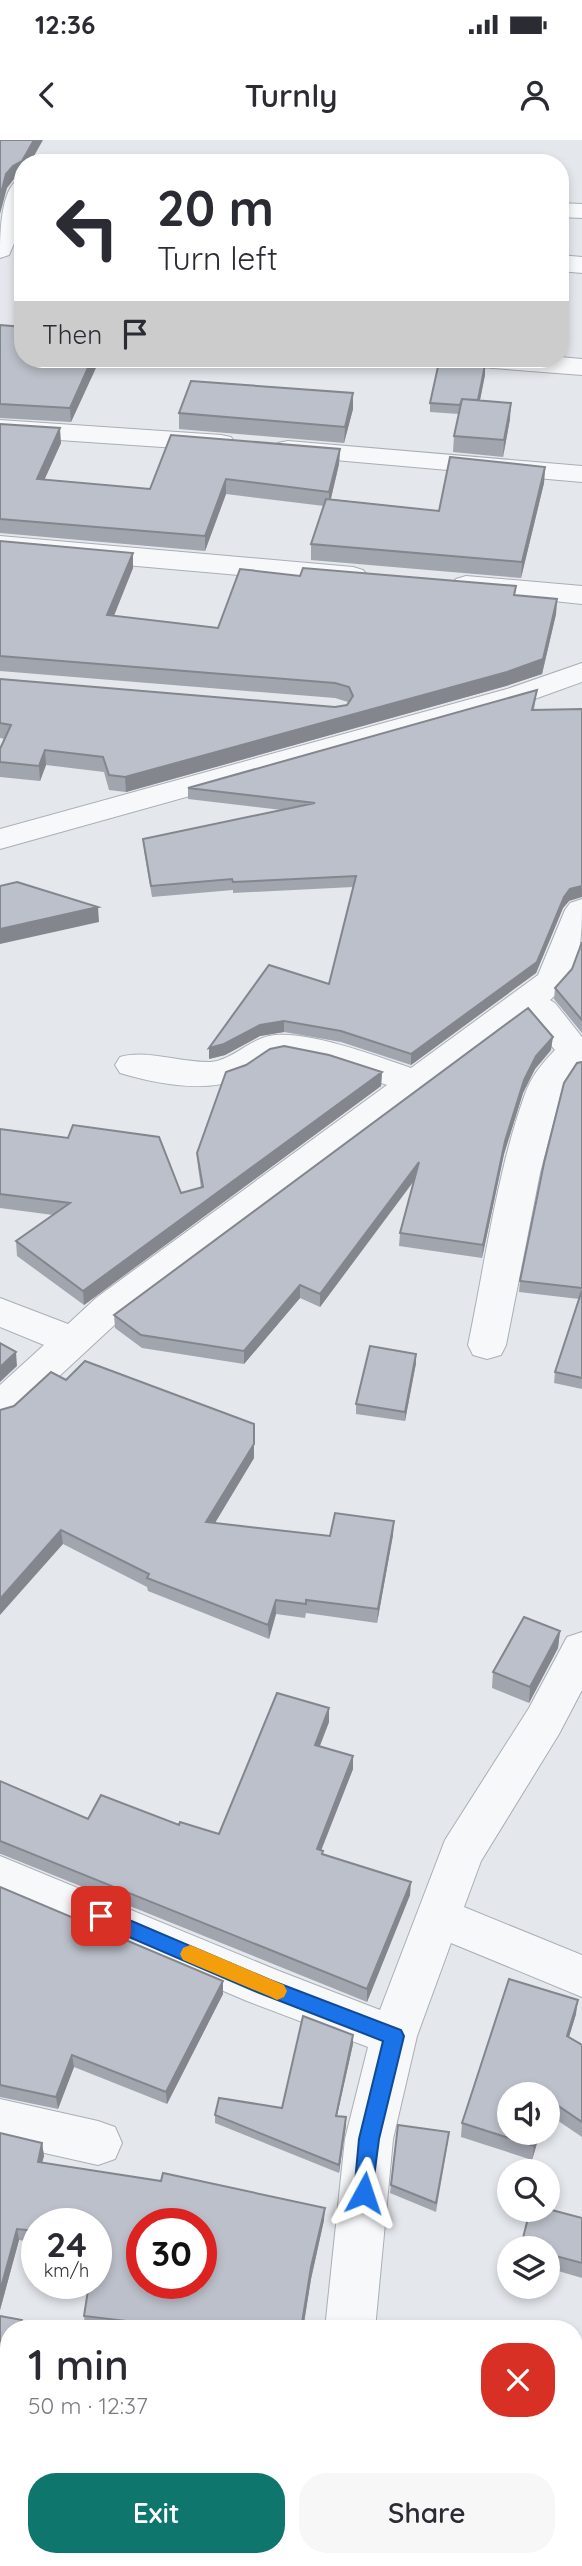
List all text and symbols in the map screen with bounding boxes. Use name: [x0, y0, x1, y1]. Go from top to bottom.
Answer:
text: 12:36: [35, 8, 95, 41]
text: Turnly: [244, 75, 338, 115]
icon: back: [28, 76, 66, 114]
icon: person: [516, 76, 554, 114]
text: 20 m: [157, 177, 274, 238]
icon: left: [42, 182, 133, 273]
text: Turn left: [157, 238, 278, 278]
icon: arrive: [116, 315, 154, 353]
text: Then: [42, 318, 102, 351]
pin: [71, 1886, 131, 1946]
icon: arrive: [82, 1897, 120, 1935]
map controls: [497, 2082, 560, 2299]
button: sound: [497, 2082, 560, 2145]
position arrow: [327, 2156, 401, 2230]
button: search: [497, 2159, 560, 2222]
speed limit sign: 30: [126, 2208, 217, 2299]
text: 24: [46, 2222, 87, 2266]
button: layers: [497, 2236, 560, 2299]
text: km/h: [44, 2259, 89, 2282]
text: 1 min: [28, 2338, 129, 2391]
button: close: [481, 2343, 555, 2417]
text: 50 m · 12:37: [28, 2391, 148, 2420]
button: Exit: [28, 2473, 285, 2553]
button: Share: [299, 2473, 555, 2553]

